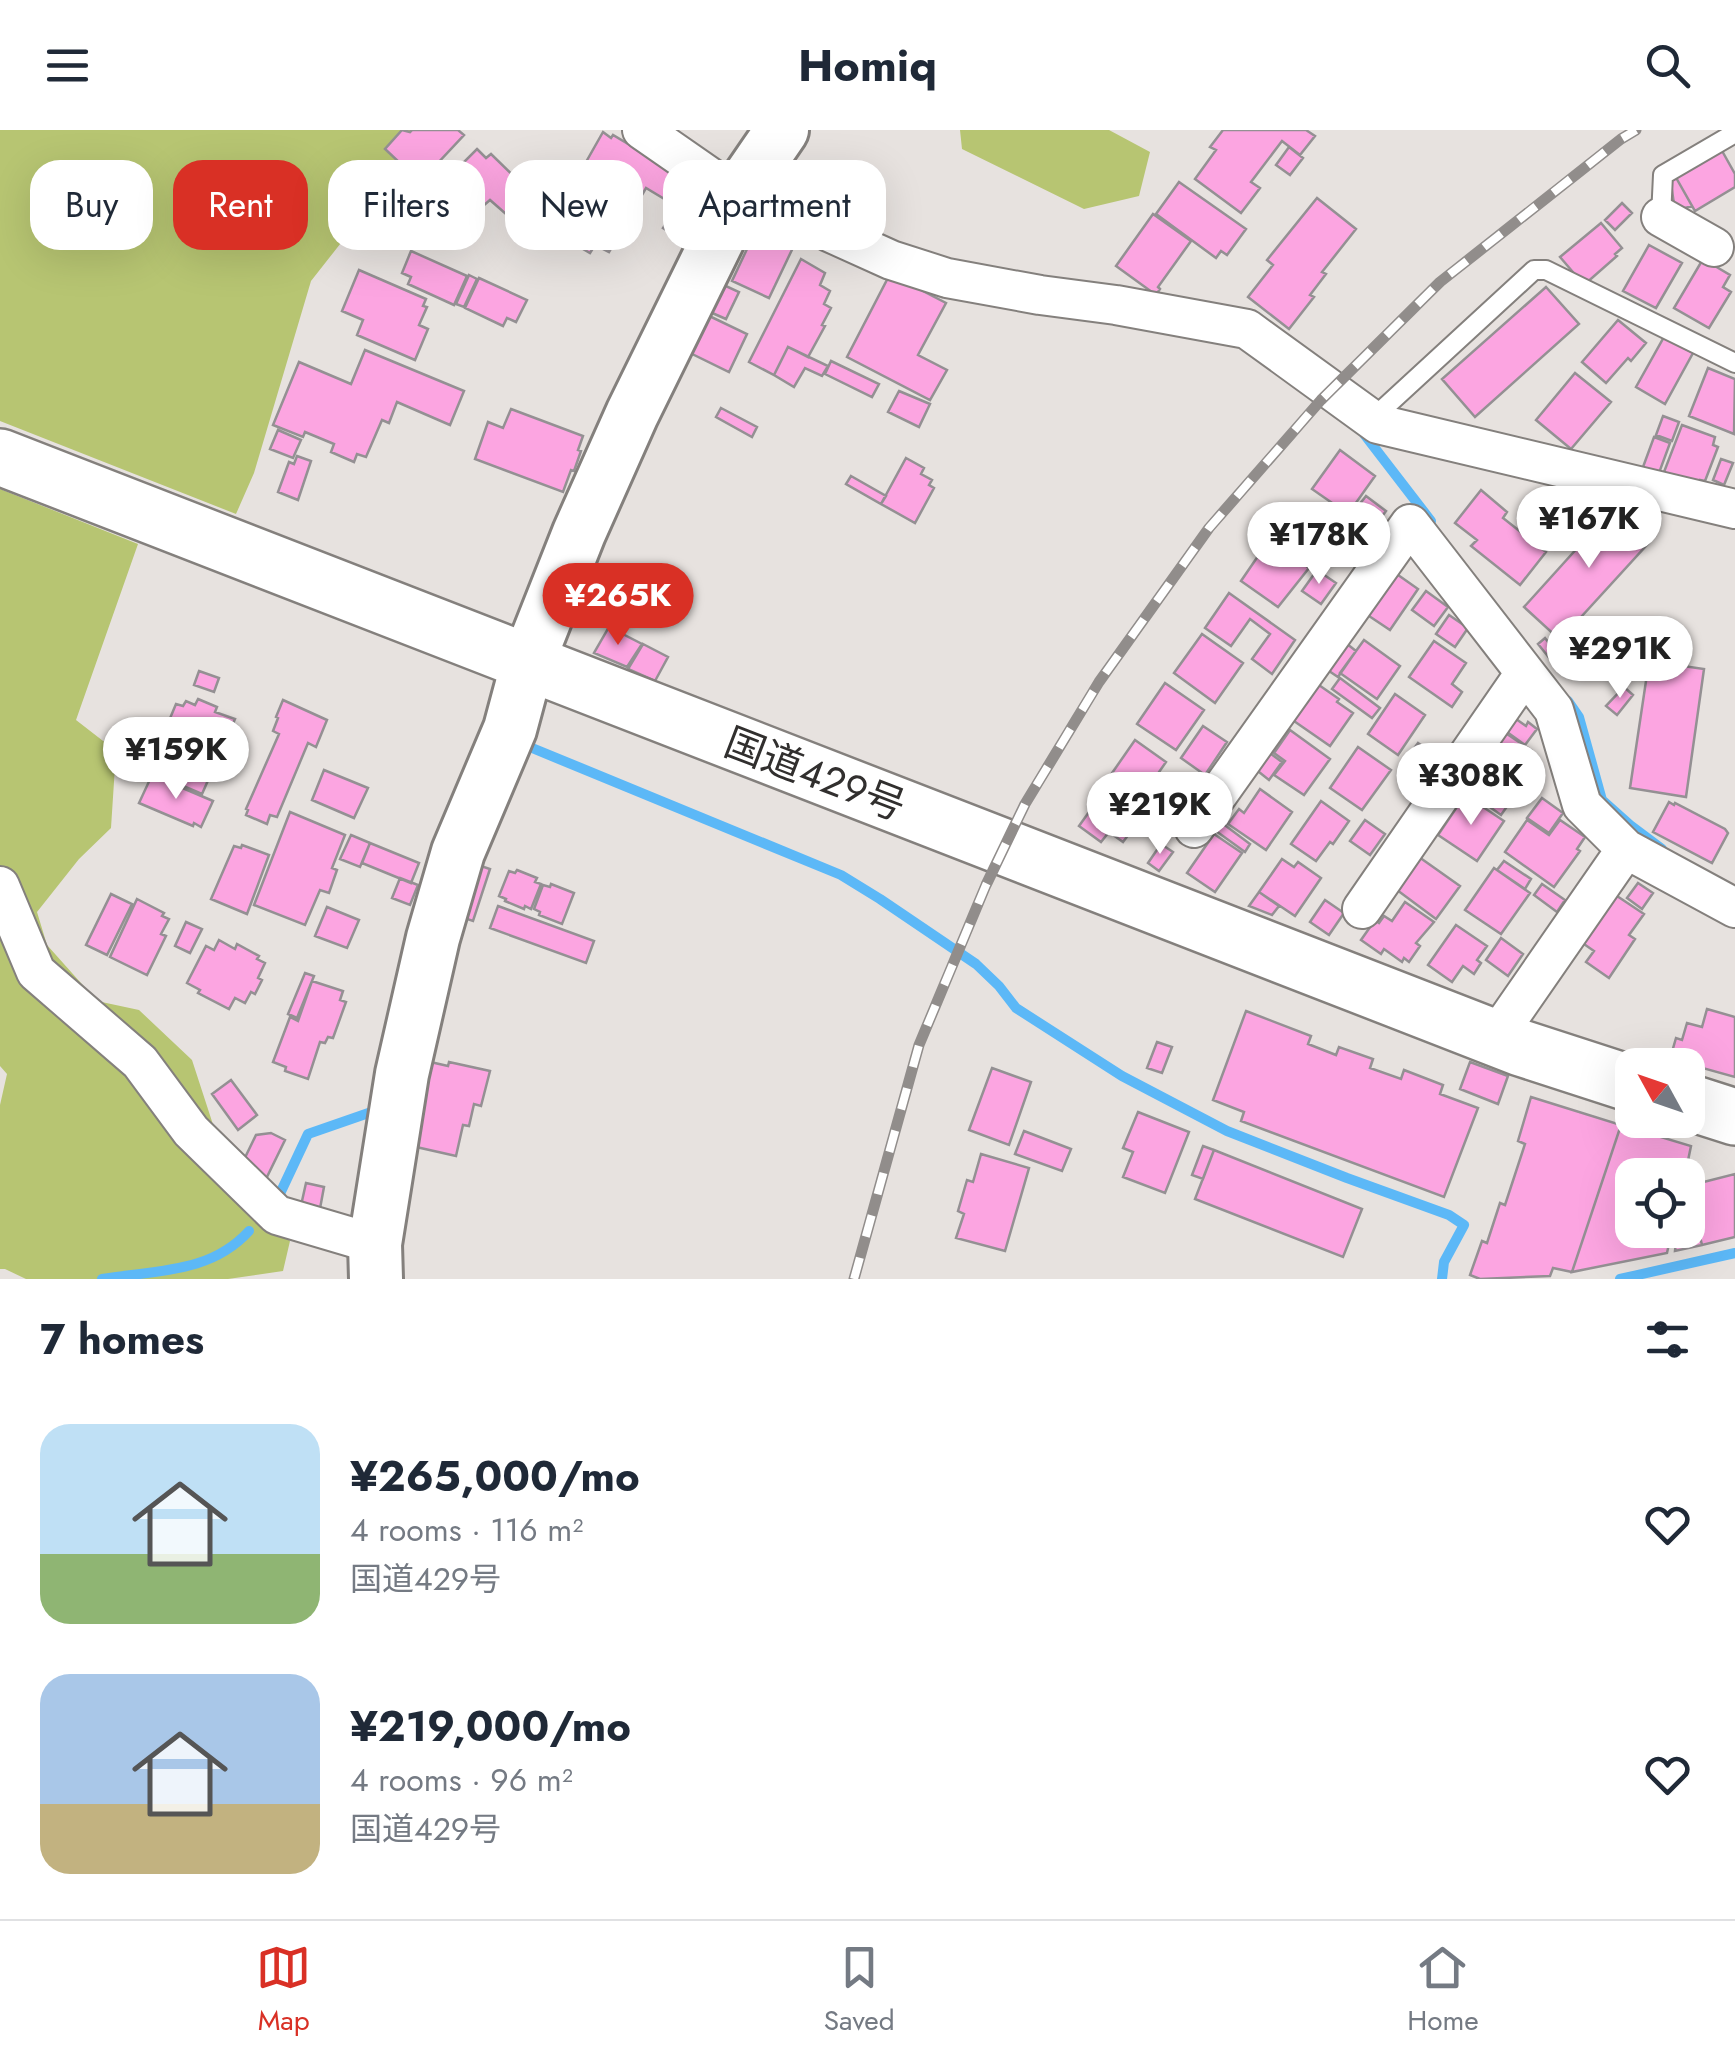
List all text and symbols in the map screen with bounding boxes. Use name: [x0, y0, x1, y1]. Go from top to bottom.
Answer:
text: Homiq: [798, 33, 937, 98]
icon: menu: [40, 38, 95, 93]
icon: search: [1640, 38, 1695, 93]
chip: Buy: [30, 160, 153, 250]
chip: Rent: [173, 160, 308, 250]
chip: Filters: [328, 160, 485, 250]
chip: New: [505, 160, 643, 250]
chip: Apartment: [663, 160, 886, 250]
pin: ¥167K: [1519, 486, 1659, 571]
text: ¥167K: [1539, 495, 1639, 541]
pin: ¥178K: [1249, 502, 1389, 587]
text: ¥178K: [1269, 511, 1369, 557]
pin: ¥265K: [548, 563, 688, 648]
text: ¥265K: [565, 572, 671, 618]
pin: ¥291K: [1550, 616, 1690, 701]
text: ¥291K: [1569, 625, 1671, 671]
street label: 国道429号: [716, 713, 914, 835]
pin: ¥159K: [106, 717, 246, 802]
text: ¥159K: [125, 726, 227, 772]
pin: ¥308K: [1401, 743, 1541, 828]
text: ¥308K: [1419, 752, 1523, 798]
pin: ¥219K: [1090, 772, 1230, 857]
text: ¥219K: [1109, 781, 1211, 827]
north arrow: [1615, 1048, 1705, 1138]
map controls: [1615, 1048, 1705, 1248]
button: locate: [1615, 1158, 1705, 1248]
text: 7 homes: [40, 1309, 204, 1370]
icon: filters: [1640, 1312, 1695, 1367]
text: ¥265,000/mo: [350, 1446, 640, 1507]
icon: home: [120, 1464, 240, 1584]
icon: heart: [1640, 1497, 1695, 1552]
text: 4 rooms · 116 m²: [350, 1507, 583, 1553]
text: 国道429号: [350, 1556, 501, 1602]
text: ¥219,000/mo: [350, 1696, 631, 1757]
icon: home: [120, 1714, 240, 1834]
icon: heart: [1640, 1747, 1695, 1802]
text: 4 rooms · 96 m²: [350, 1757, 573, 1803]
text: 国道429号: [350, 1806, 501, 1852]
tab: Map: [256, 1940, 311, 2041]
tab: Saved: [824, 1940, 895, 2041]
tab: Home: [1407, 1940, 1479, 2041]

